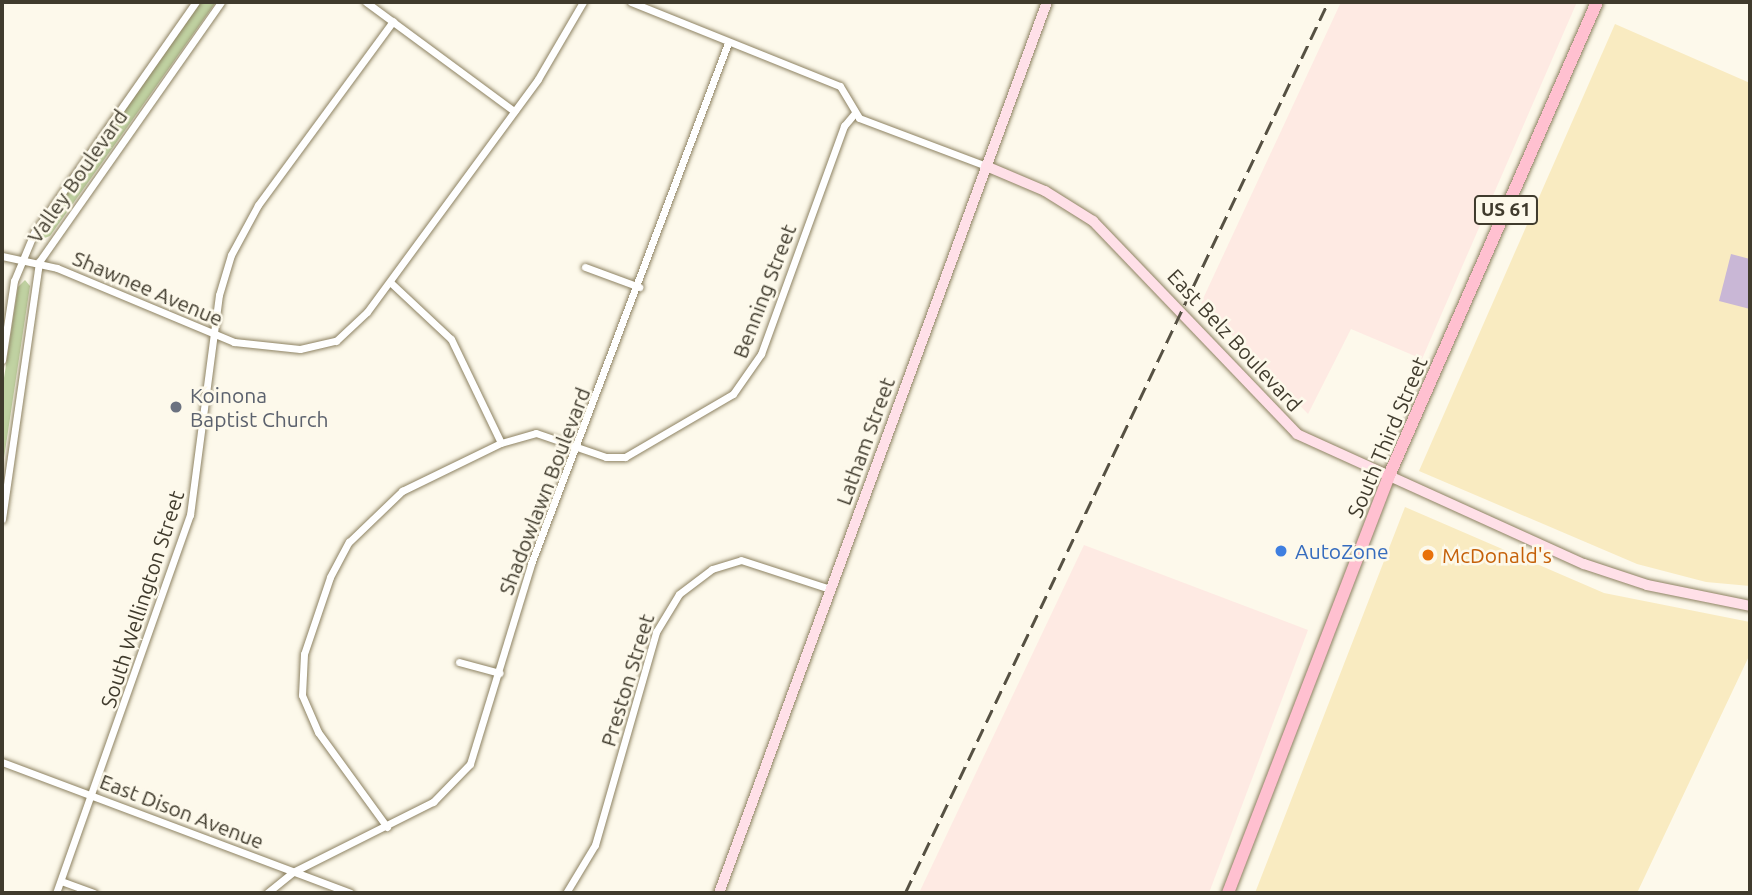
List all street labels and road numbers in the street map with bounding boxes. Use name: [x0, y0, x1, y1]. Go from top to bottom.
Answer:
street label: Valley Boulevard: [22, 104, 132, 248]
road number: US 61: [1473, 194, 1539, 226]
street label: Benning Street: [727, 220, 801, 362]
street label: Shawnee Avenue: [69, 245, 227, 331]
street label: East Belz Boulevard: [1162, 264, 1308, 416]
street label: South Third Street: [1342, 353, 1432, 521]
street label: Latham Street: [830, 374, 900, 508]
street label: Shadowlawn Boulevard: [493, 384, 595, 598]
street label: South Wellington Street: [95, 487, 189, 711]
street label: Preston Street: [595, 611, 659, 749]
street label: East Dison Avenue: [96, 768, 268, 854]

